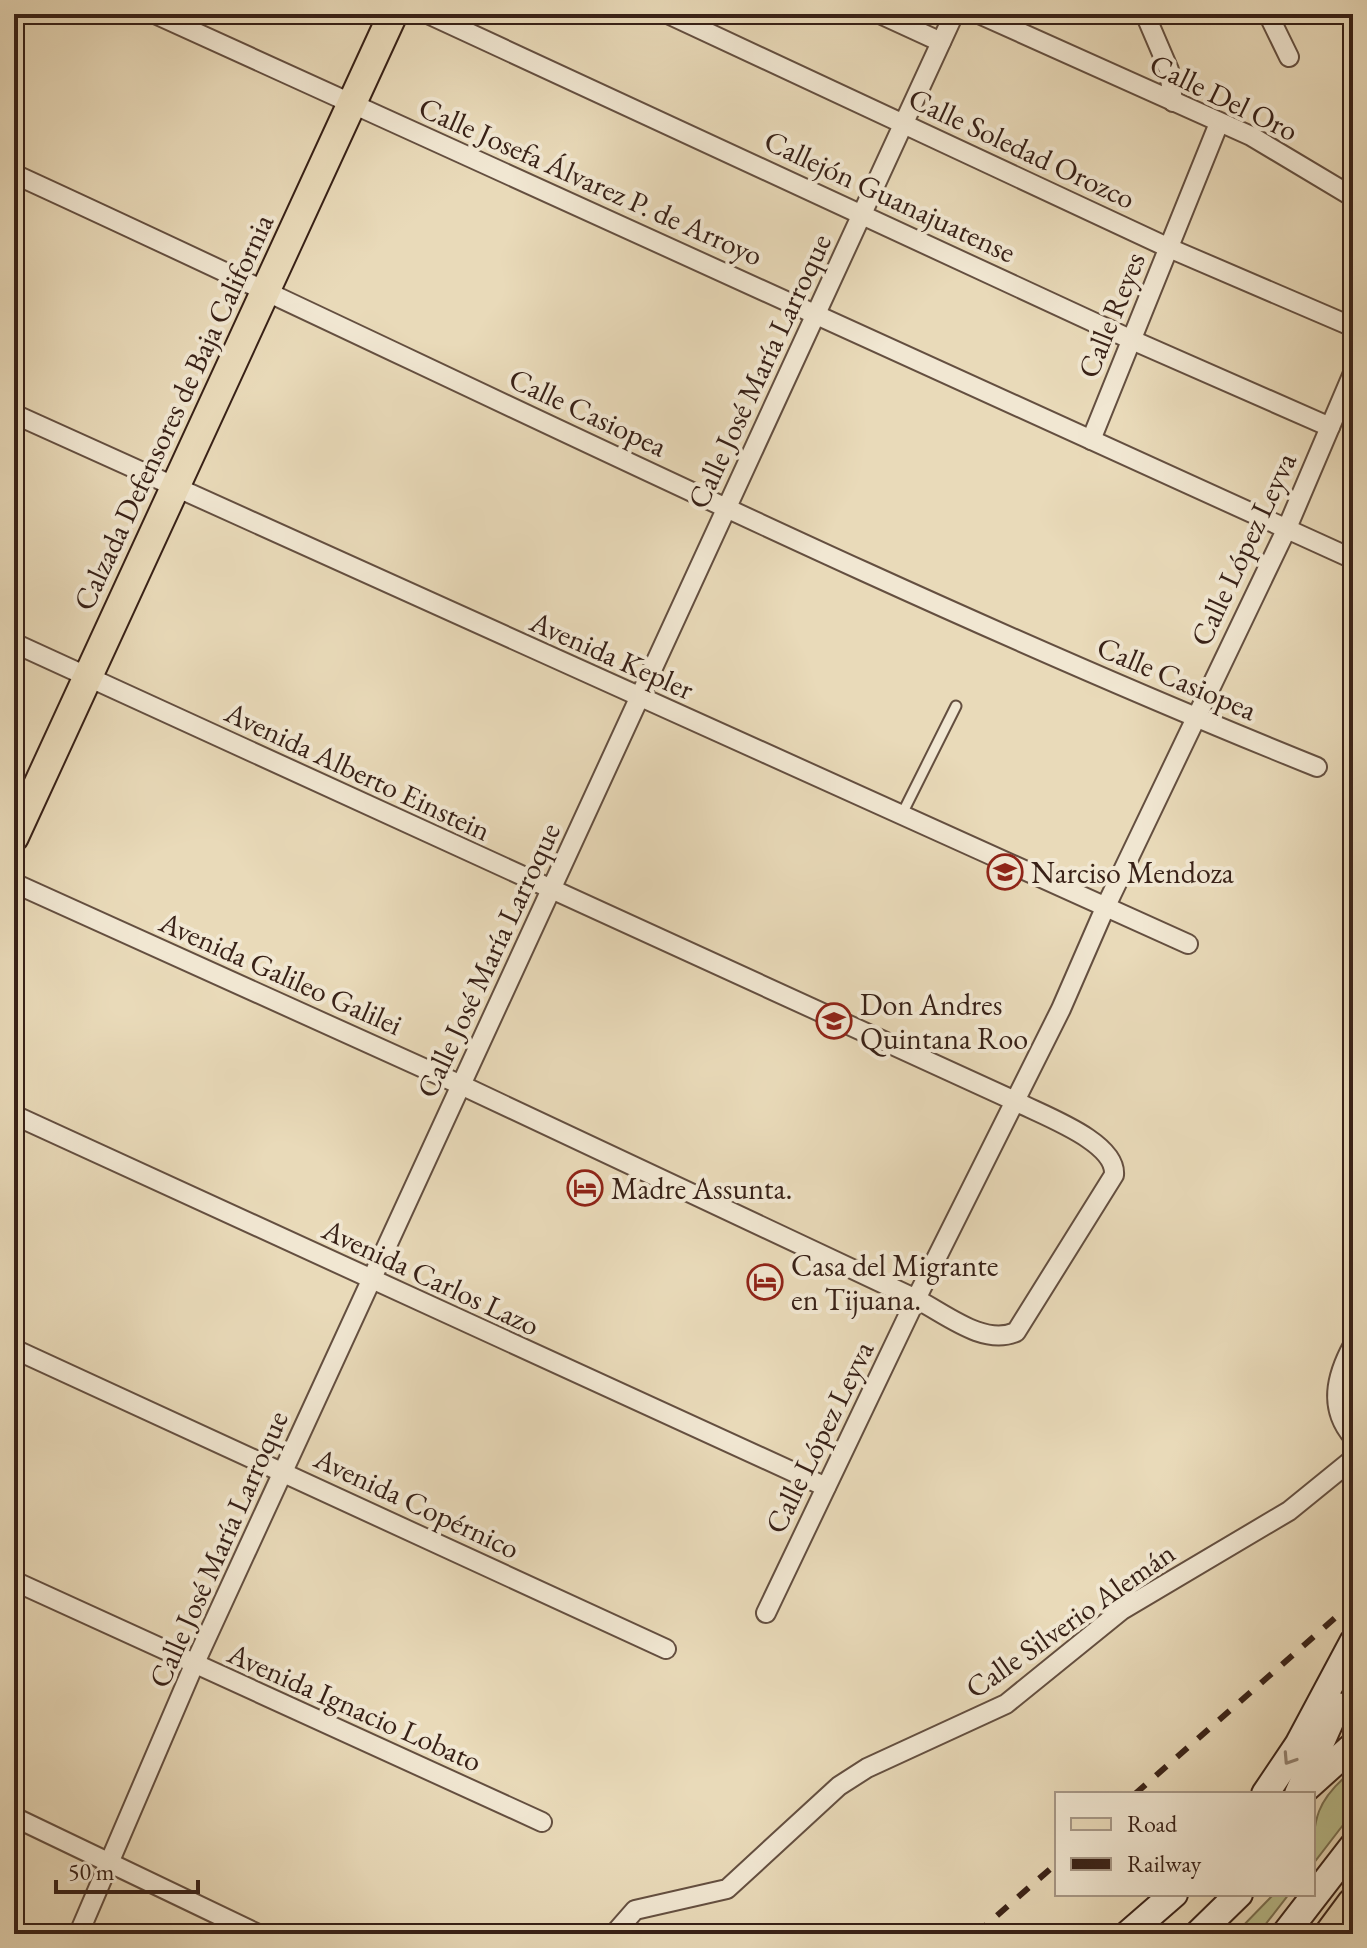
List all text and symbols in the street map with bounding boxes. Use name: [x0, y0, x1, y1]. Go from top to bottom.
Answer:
street label: Calle Del Oro: [1143, 44, 1305, 150]
street label: Calle Soledad Orozco: [902, 78, 1142, 218]
street label: Calle Josefa Álvarez P. de Arroyo: [413, 87, 769, 275]
street label: Callejón Guanajuatense: [758, 121, 1022, 271]
street label: Calzada Defensores de Baja California: [64, 207, 282, 616]
street label: Calle José María Larroque: [678, 227, 840, 515]
street label: Calle Reyes: [1068, 246, 1154, 384]
street label: Calle Casiopea: [503, 358, 673, 466]
street label: Calle López Leyva: [1181, 446, 1305, 652]
street label: Avenida Kepler: [523, 601, 700, 708]
street label: Calle Casiopea: [1091, 627, 1263, 729]
street label: Avenida Alberto Einstein: [218, 692, 497, 850]
street label: Calle José María Larroque: [407, 816, 569, 1104]
school or university icon: Narciso Mendoza: [986, 853, 1024, 891]
place label: Narciso Mendoza: [1031, 853, 1234, 892]
street label: Avenida Galileo Galilei: [153, 902, 408, 1044]
place label: Don Andres Quintana Roo: [860, 985, 1028, 1058]
school or university icon: Don Andres Quintana Roo: [815, 1002, 853, 1040]
hotel icon: Madre Assunta.: [566, 1169, 604, 1207]
place label: Madre Assunta.: [611, 1169, 792, 1208]
street label: Avenida Carlos Lazo: [315, 1209, 546, 1344]
place label: Casa del Migrante en Tijuana.: [791, 1246, 998, 1319]
hotel icon: Casa del Migrante en Tijuana.: [746, 1263, 784, 1301]
street label: Calle López Leyva: [756, 1334, 882, 1540]
street label: Calle José María Larroque: [139, 1404, 297, 1694]
street label: Avenida Copérnico: [307, 1438, 526, 1568]
street label: Calle Silverio Alemán: [958, 1533, 1182, 1707]
street label: Avenida Ignacio Lobato: [221, 1633, 488, 1781]
one-way arrow: [1284, 1751, 1299, 1765]
legend: [1055, 1792, 1315, 1896]
text: Road: [1127, 1808, 1178, 1839]
scale bar: [56, 1844, 198, 1894]
text: Railway: [1127, 1848, 1202, 1879]
text: 50 m: [68, 1856, 115, 1887]

